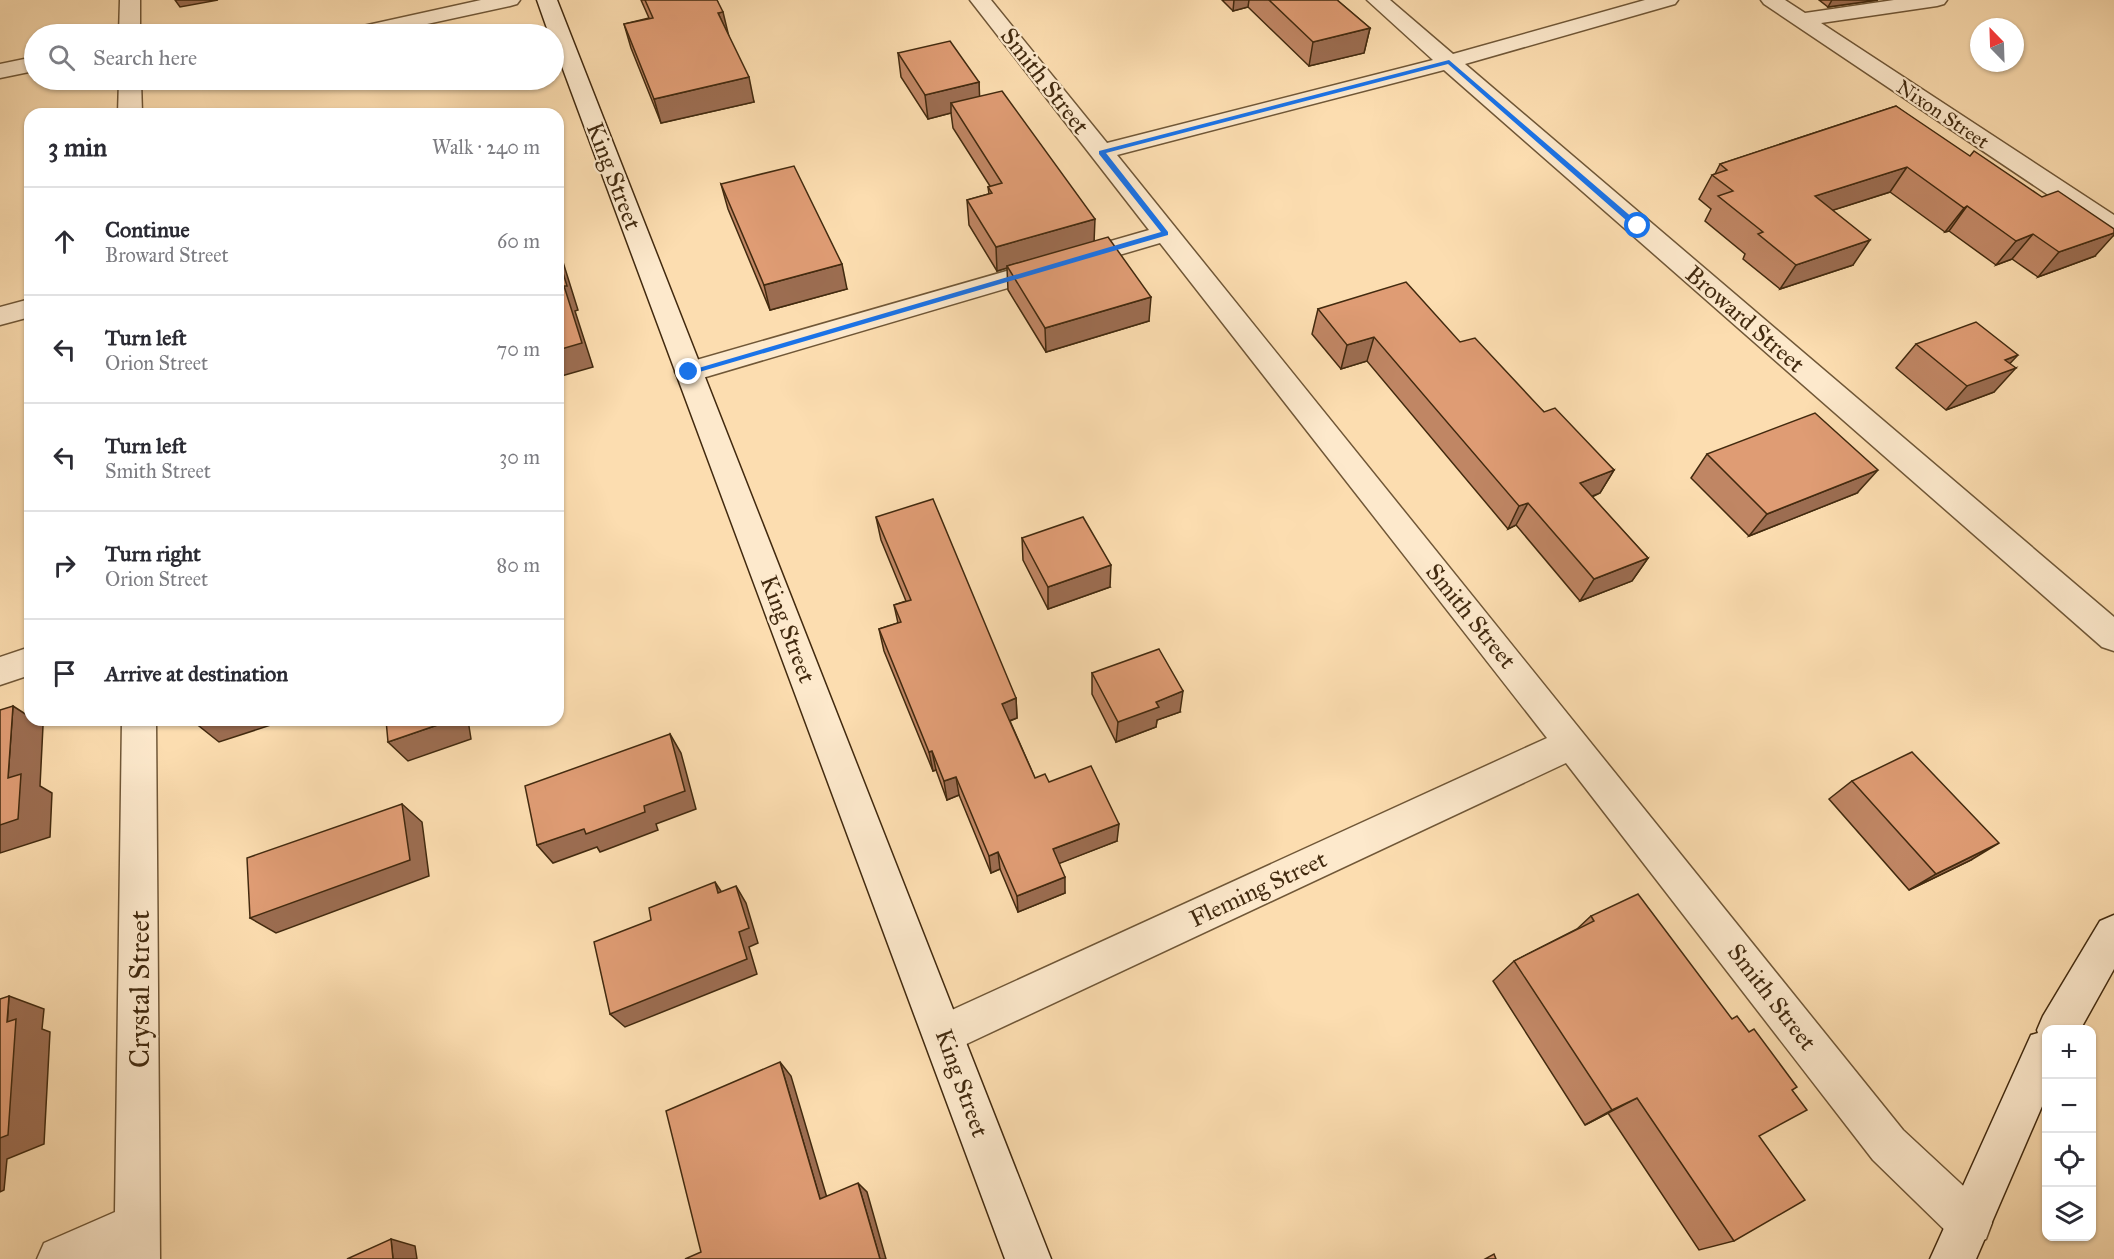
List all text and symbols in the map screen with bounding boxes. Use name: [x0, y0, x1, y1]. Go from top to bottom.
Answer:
north arrow: [1970, 18, 2024, 72]
street label: Smith Street: [994, 22, 1096, 141]
search box: [24, 24, 564, 90]
icon: search: [45, 41, 78, 74]
text: Search here: [93, 44, 197, 71]
street label: Nixon Street: [1892, 74, 1994, 154]
street label: King Street: [580, 118, 648, 234]
text: 3 min: [48, 131, 107, 163]
text: Walk · 240 m: [432, 135, 540, 159]
route start: [1624, 212, 1650, 238]
text: Continue: [105, 216, 190, 243]
icon: ahead: [48, 225, 81, 258]
text: 60 m: [497, 229, 540, 253]
text: Broward Street: [105, 243, 229, 267]
street label: Broward Street: [1679, 259, 1811, 379]
text: Turn left: [105, 324, 187, 351]
icon: left: [48, 333, 81, 366]
text: 70 m: [497, 337, 540, 361]
text: Orion Street: [105, 351, 208, 375]
route end: [675, 358, 701, 384]
text: Turn left: [105, 432, 187, 459]
icon: left: [48, 441, 81, 474]
text: 30 m: [499, 445, 540, 469]
text: Smith Street: [105, 459, 211, 483]
text: Turn right: [105, 540, 201, 567]
icon: right: [48, 549, 81, 582]
text: 80 m: [497, 553, 540, 577]
street label: Smith Street: [1419, 557, 1523, 675]
text: Orion Street: [105, 567, 208, 591]
street label: King Street: [754, 571, 822, 687]
icon: arrive: [48, 657, 81, 690]
text: Arrive at destination: [105, 660, 288, 687]
street label: Fleming Street: [1185, 844, 1332, 934]
street label: Crystal Street: [122, 910, 157, 1068]
street label: Smith Street: [1721, 938, 1823, 1057]
street label: King Street: [929, 1025, 996, 1142]
map controls: [2042, 1025, 2096, 1241]
button: +: [2042, 1025, 2096, 1079]
button: −: [2042, 1079, 2096, 1133]
button: locate: [2042, 1133, 2096, 1187]
button: layers: [2042, 1187, 2096, 1241]

